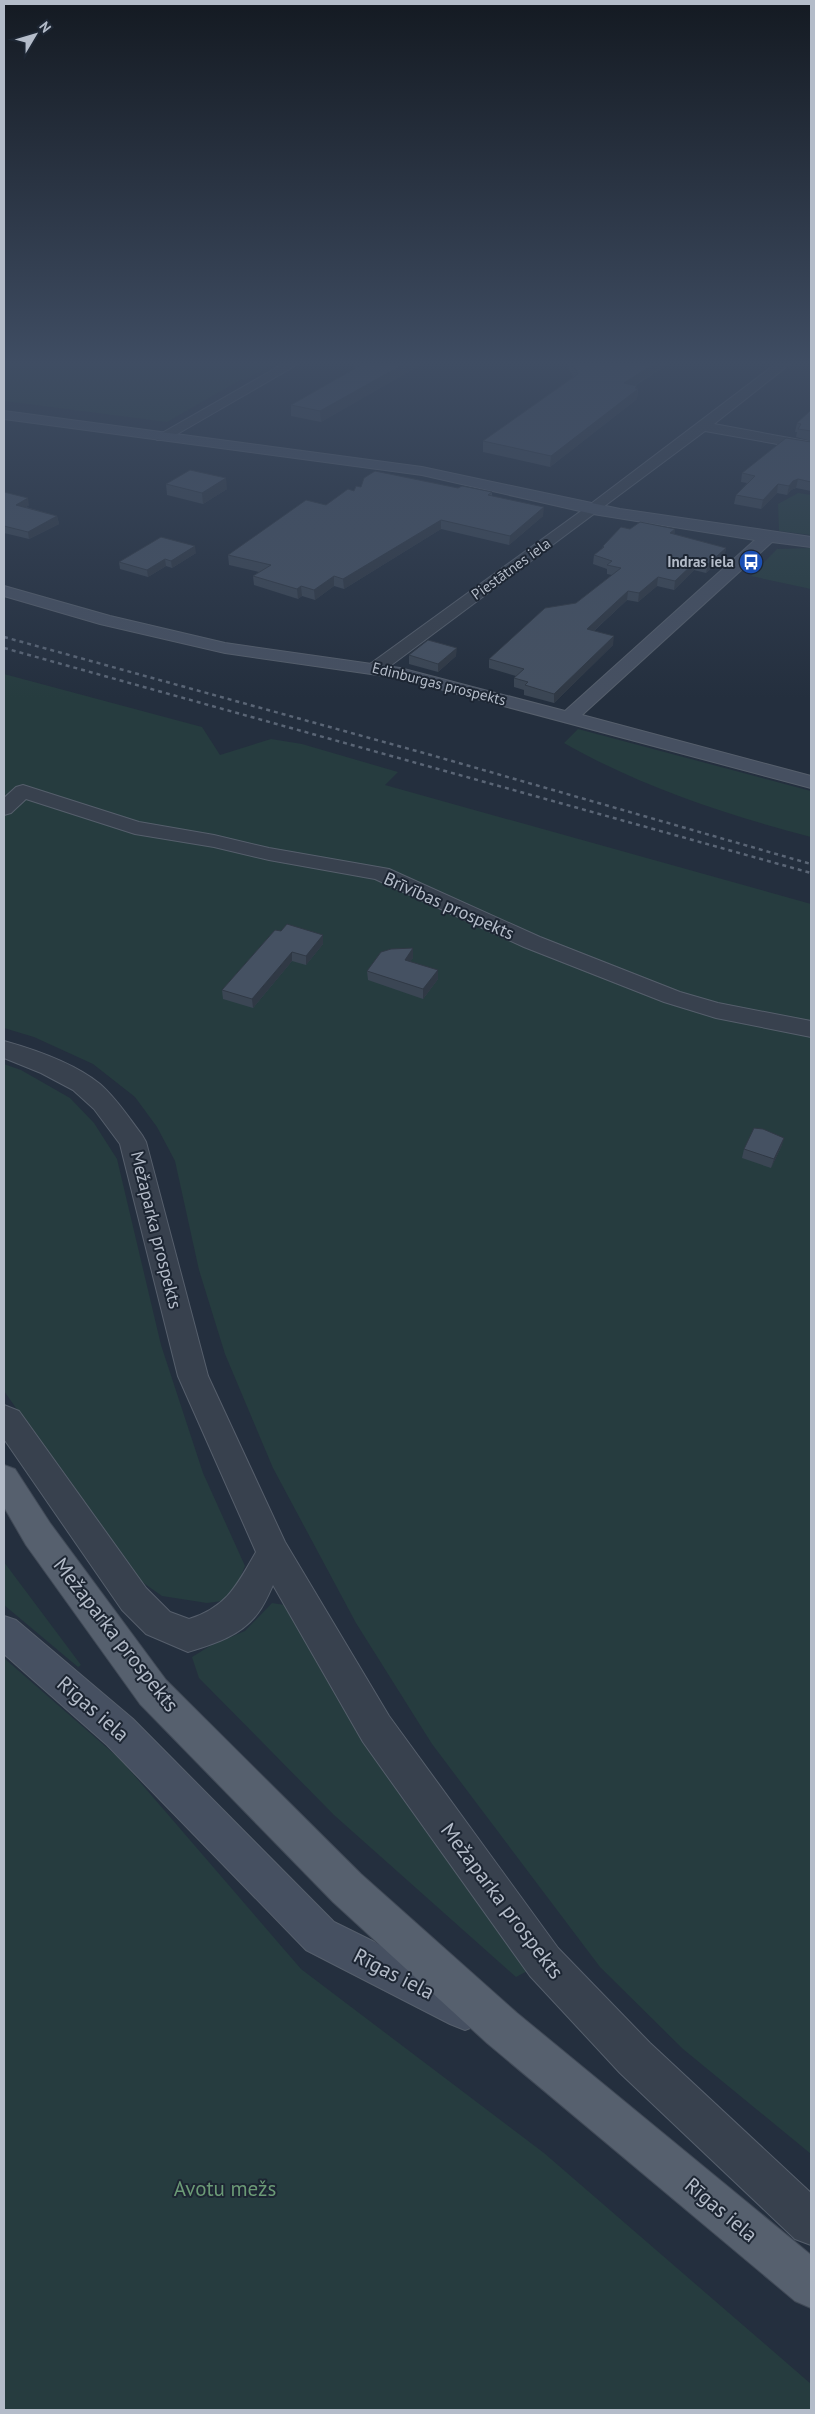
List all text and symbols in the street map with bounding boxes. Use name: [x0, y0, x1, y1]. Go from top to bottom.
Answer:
north arrow: [10, 10, 60, 60]
text: N: [35, 18, 55, 36]
street label: Piestātnes iela: [467, 533, 554, 604]
bus stop icon: Indras iela: [738, 549, 764, 575]
place label: Indras iela: [667, 552, 734, 571]
street label: Edinburgas prospekts: [370, 658, 508, 709]
street label: Brīvības prospekts: [380, 867, 518, 945]
street label: Mežaparka prospekts: [126, 1149, 187, 1311]
street label: Mežaparka prospekts: [48, 1552, 185, 1717]
street label: Rīgas iela: [52, 1670, 135, 1747]
street label: Mežaparka prospekts: [435, 1817, 570, 1984]
street label: Rīgas iela: [349, 1942, 439, 2005]
street label: Rīgas iela: [679, 2171, 763, 2248]
park label: Avotu mežs: [174, 2175, 276, 2202]

